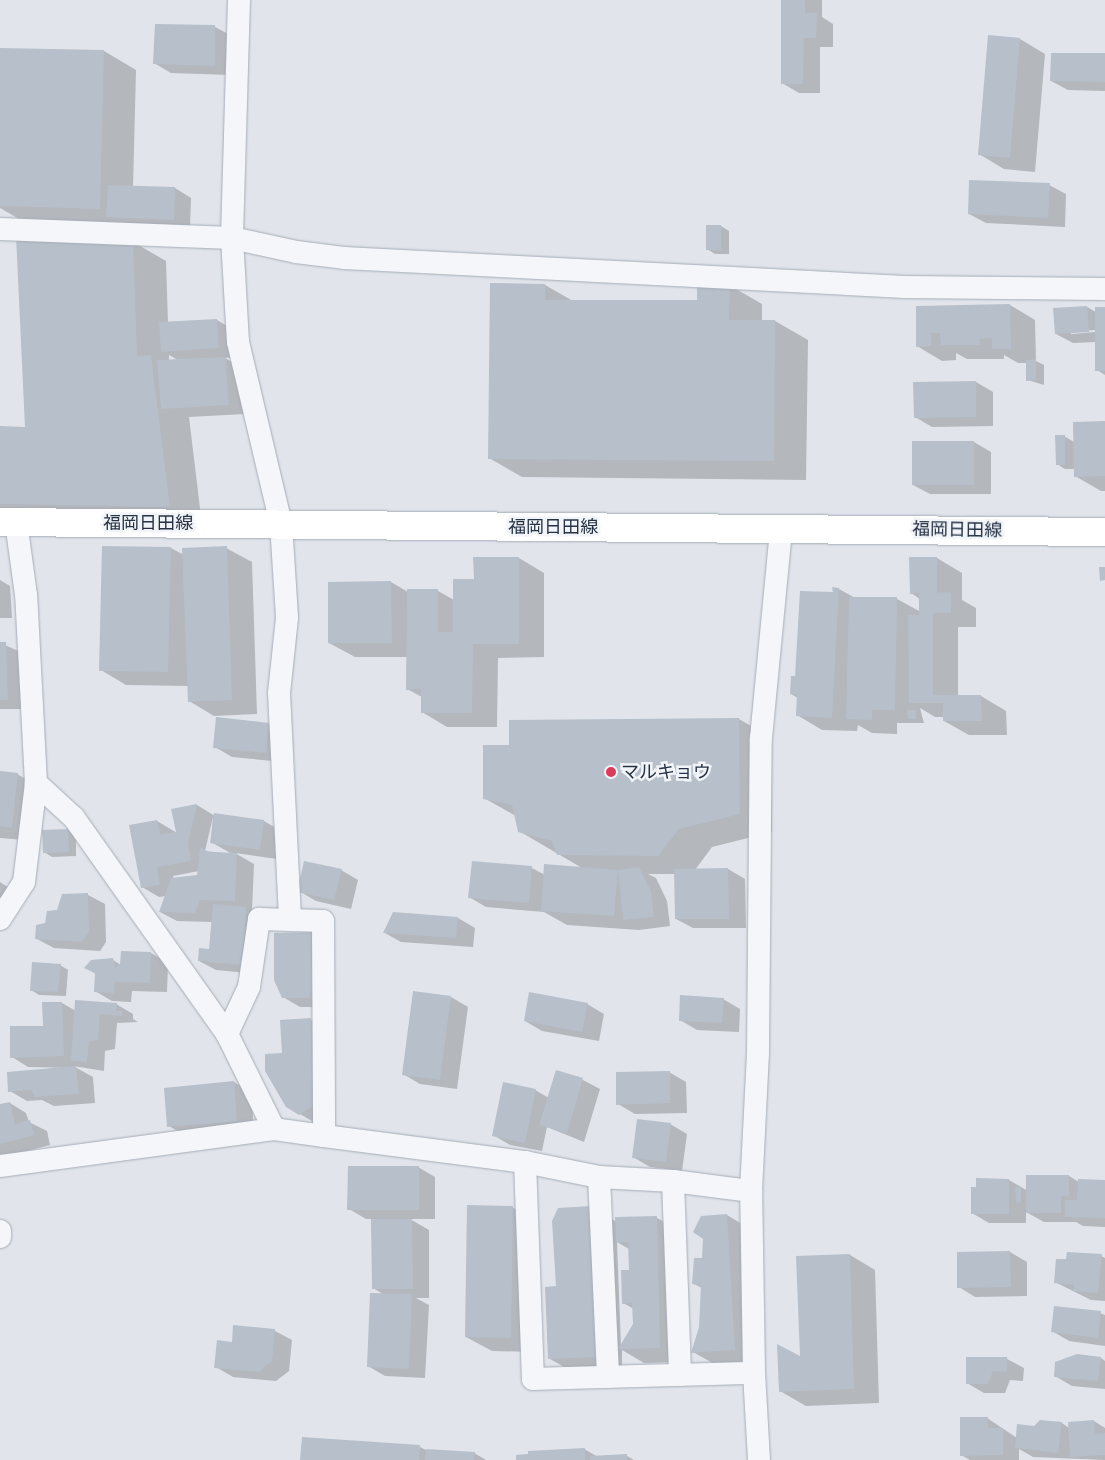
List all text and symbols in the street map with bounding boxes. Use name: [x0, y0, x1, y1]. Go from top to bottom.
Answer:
street label: 福岡日田線: [103, 512, 193, 534]
street label: 福岡日田線: [508, 516, 598, 538]
street label: 福岡日田線: [912, 518, 1002, 542]
place label: マルキョウ: [621, 761, 711, 783]
marker: マルキョウ: [605, 766, 617, 778]

